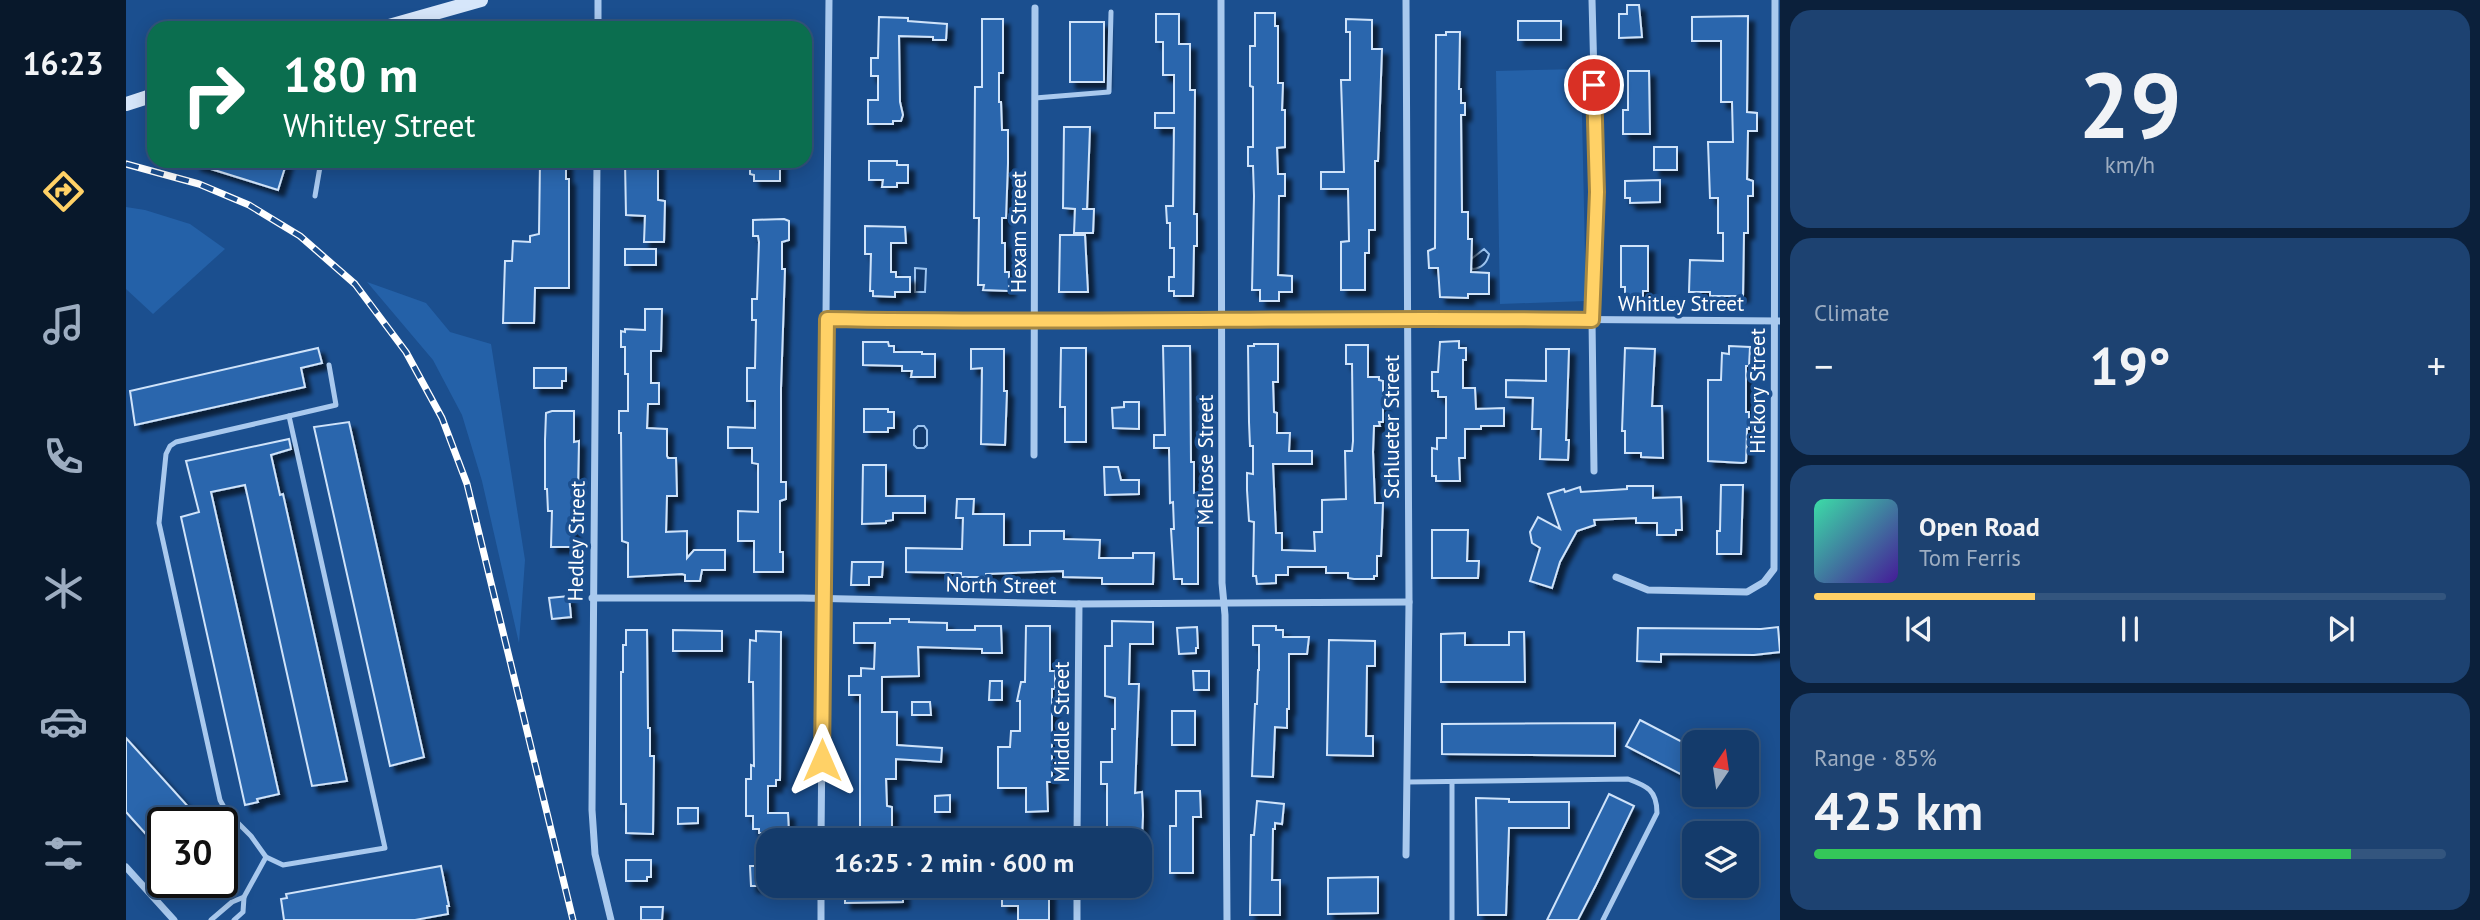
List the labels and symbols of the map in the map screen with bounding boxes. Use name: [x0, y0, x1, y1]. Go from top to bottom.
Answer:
pin: [1564, 55, 1624, 115]
street label: Hexam Street: [1005, 171, 1032, 293]
street label: Whitley Street: [1618, 290, 1744, 317]
street label: Hickory Street: [1744, 328, 1771, 454]
street label: Schlueter Street: [1378, 355, 1405, 499]
street label: Melrose Street: [1192, 395, 1219, 525]
street label: Hedley Street: [561, 480, 591, 602]
street label: North Street: [945, 571, 1057, 599]
street label: Middle Street: [1048, 662, 1075, 782]
position arrow: [785, 723, 859, 797]
north arrow: [1682, 730, 1759, 807]
speed limit sign: 30: [147, 807, 238, 898]

